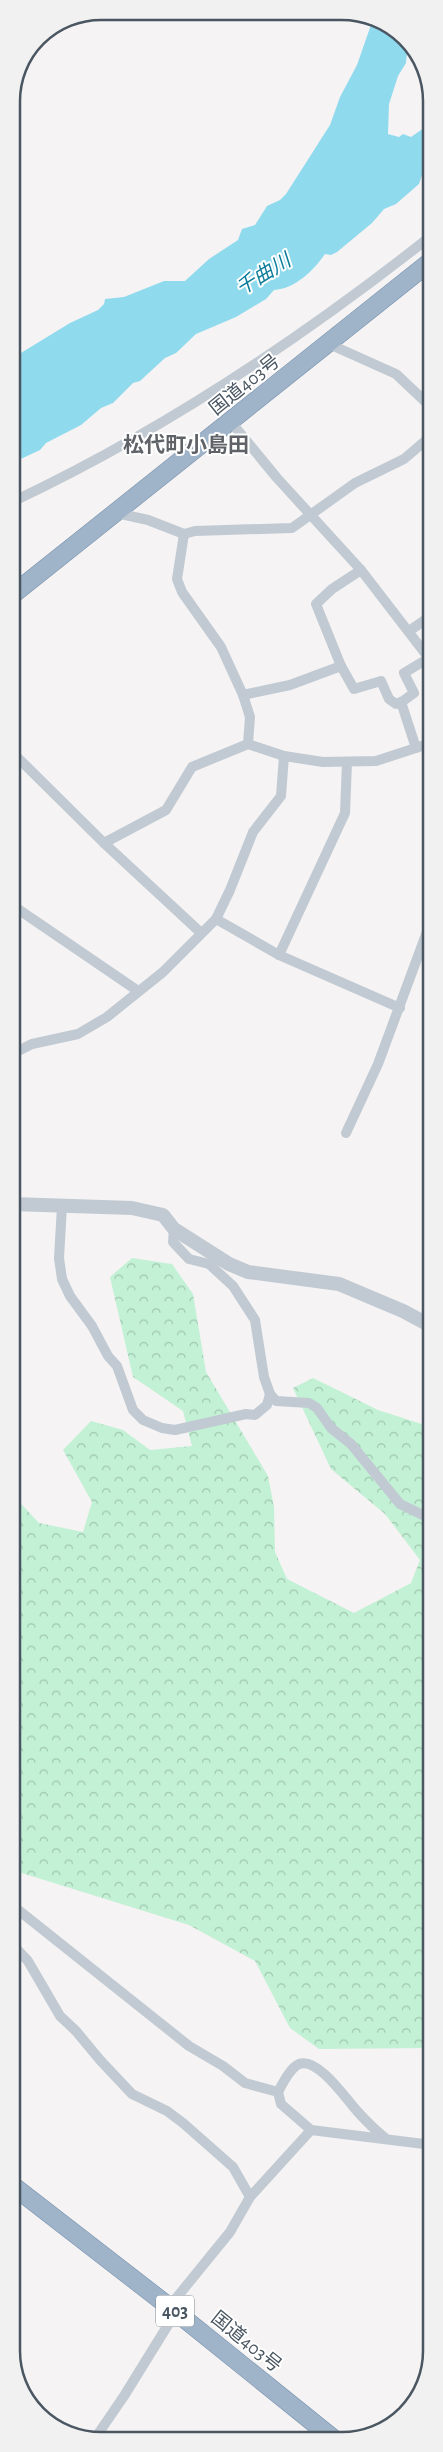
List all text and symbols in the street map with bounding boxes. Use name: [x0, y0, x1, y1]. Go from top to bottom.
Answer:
water label: 千曲川: [232, 249, 296, 299]
street label: 国道403号: [206, 351, 284, 419]
district label: 松代町小島田: [123, 433, 249, 456]
road number: 403: [156, 2296, 194, 2326]
street label: 国道403号: [207, 2308, 285, 2376]

